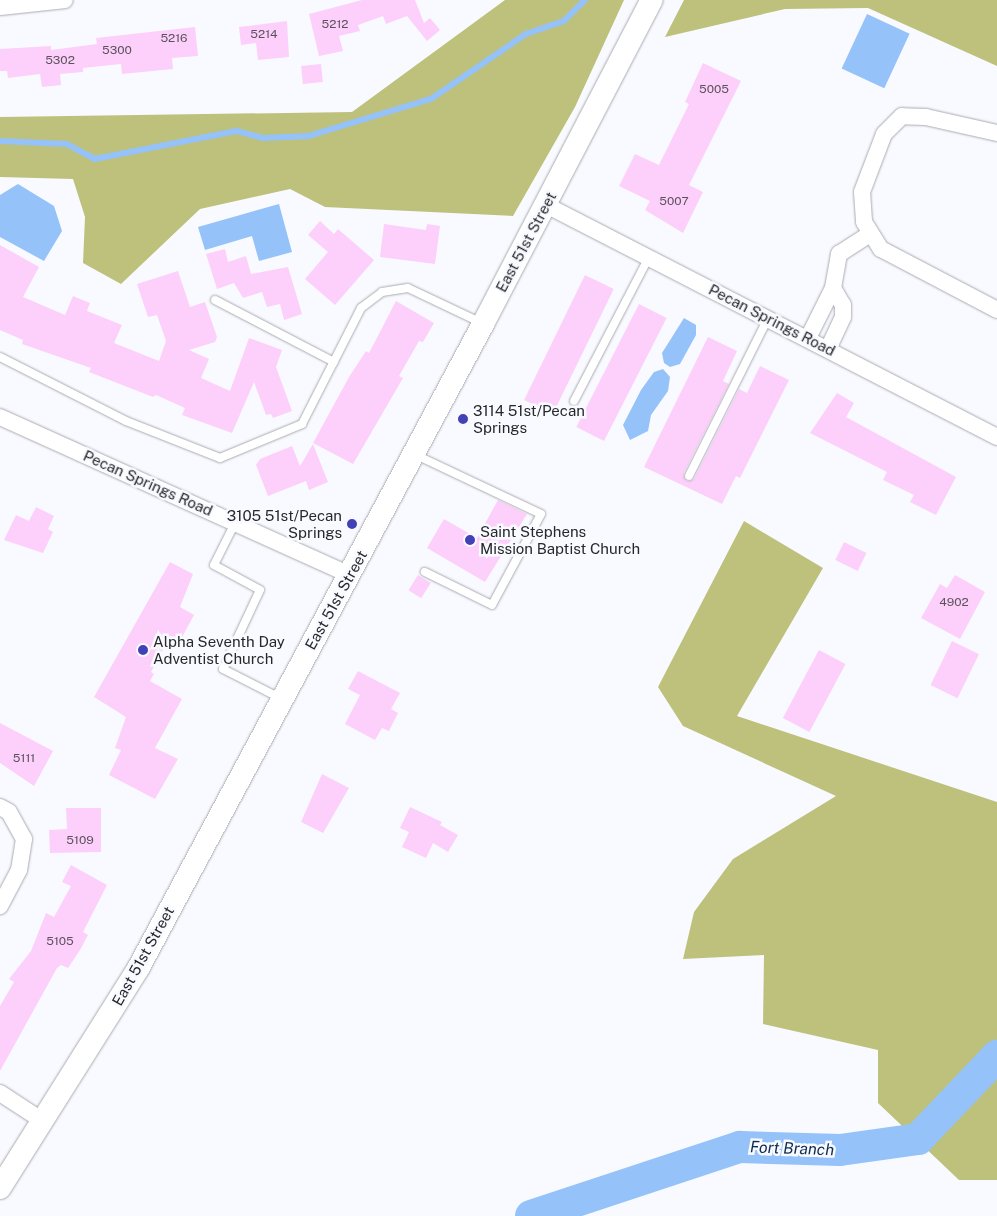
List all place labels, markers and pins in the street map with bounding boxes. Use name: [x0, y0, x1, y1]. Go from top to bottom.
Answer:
place label: 3114 51st/Pecan Springs: [473, 401, 585, 436]
marker: 3114 51st/Pecan Springs: [457, 413, 469, 425]
place label: 3105 51st/Pecan Springs: [227, 506, 342, 541]
marker: 3105 51st/Pecan Springs: [346, 518, 358, 530]
place label: Saint Stephens Mission Baptist Church: [480, 522, 640, 557]
marker: Saint Stephens Mission Baptist Church: [464, 534, 476, 546]
place label: Alpha Seventh Day Adventist Church: [153, 632, 285, 667]
marker: Alpha Seventh Day Adventist Church: [137, 644, 149, 656]

